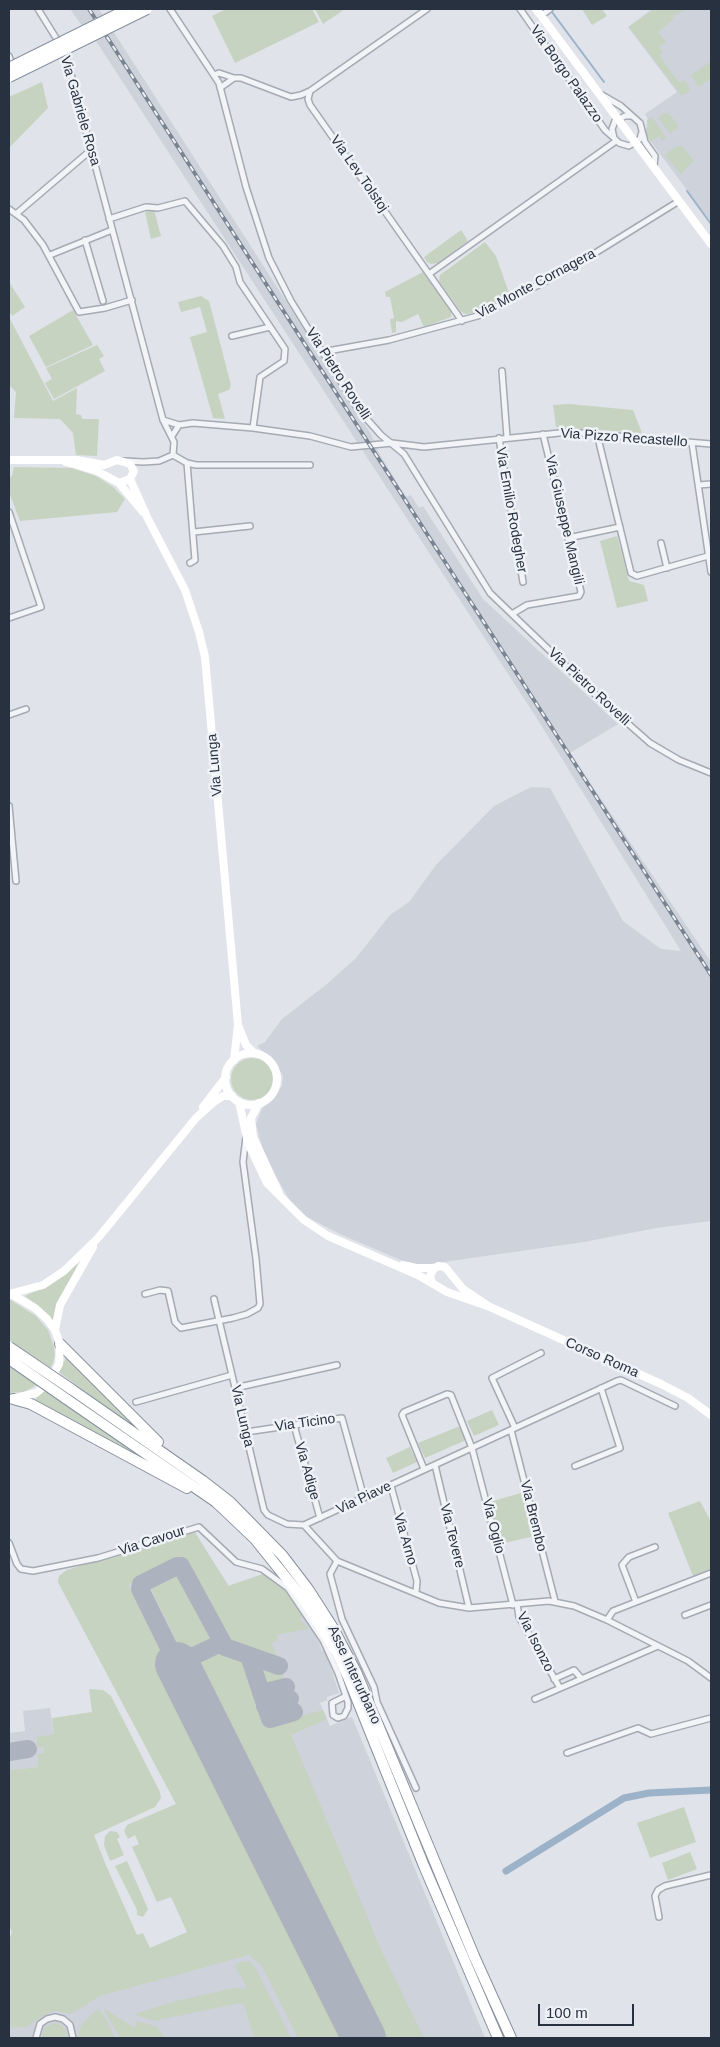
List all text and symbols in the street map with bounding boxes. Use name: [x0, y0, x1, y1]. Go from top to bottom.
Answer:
street label: Via Borgo Palazzo: [526, 22, 606, 126]
street label: Via Gabriele Rosa: [56, 54, 104, 168]
street label: Via Lev Tolstoj: [326, 132, 392, 216]
street label: Via Monte Cornagera: [473, 245, 599, 323]
street label: Via Pietro Rovelli: [302, 325, 374, 423]
street label: Via Pizzo Recastello: [560, 425, 688, 451]
street label: Via Emilio Rodegher: [492, 446, 530, 574]
street label: Via Giuseppe Mangili: [541, 454, 587, 586]
street label: Via Pietro Rovelli: [544, 645, 634, 729]
street label: Via Lunga: [204, 733, 226, 797]
street label: Corso Roma: [563, 1334, 641, 1382]
street label: Via Lunga: [227, 1384, 257, 1448]
street label: Via Ticino: [274, 1410, 336, 1436]
street label: Via Adige: [291, 1440, 323, 1502]
street label: Via Piave: [334, 1478, 394, 1518]
street label: Via Brembo: [516, 1479, 550, 1553]
street label: Via Oglio: [478, 1497, 508, 1555]
street label: Via Tevere: [436, 1502, 468, 1570]
street label: Via Arno: [390, 1511, 420, 1567]
street label: Via Cavour: [117, 1522, 187, 1560]
street label: Via Isonzo: [513, 1609, 557, 1675]
street label: Asse Interurbano: [324, 1623, 384, 1727]
scale bar: [540, 1994, 636, 2026]
text: 100 m: [546, 2004, 588, 2021]

